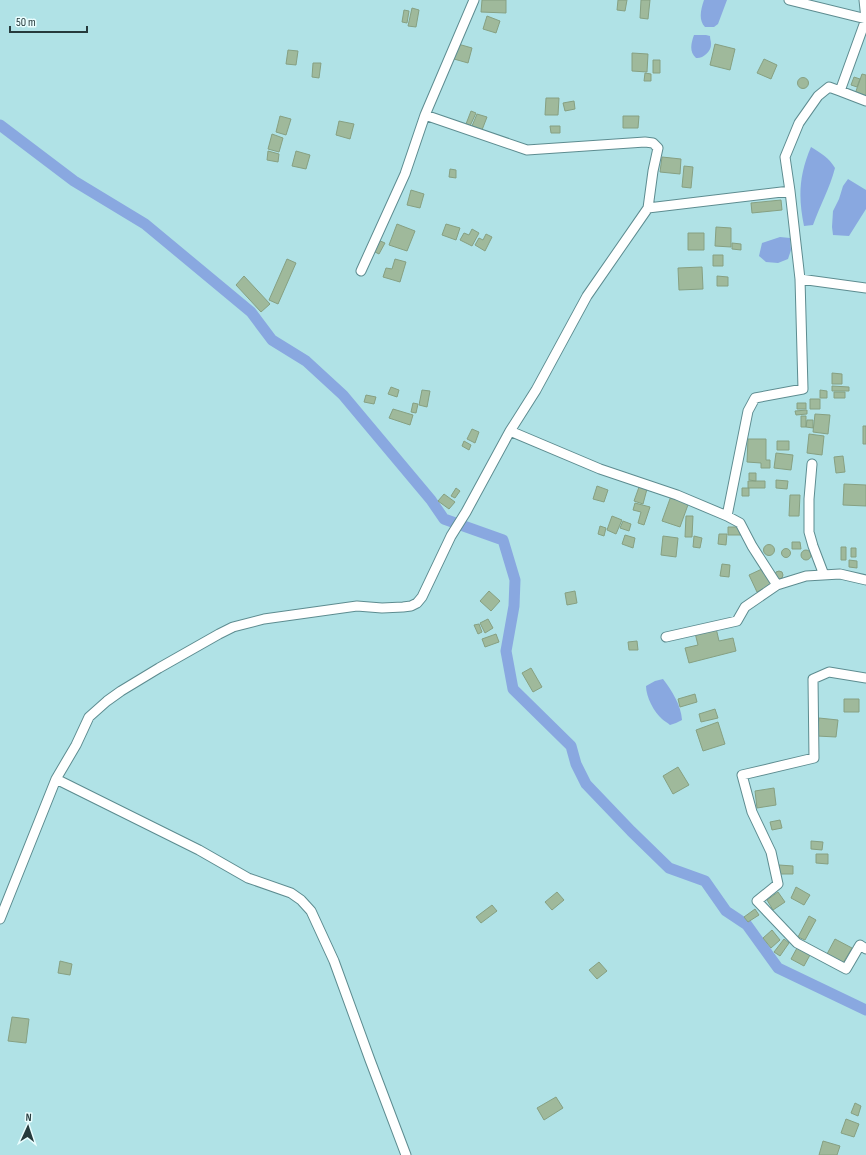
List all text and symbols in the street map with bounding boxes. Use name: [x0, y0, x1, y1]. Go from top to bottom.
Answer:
scale bar: [10, 8, 87, 34]
text: 50 m: [16, 15, 36, 30]
north arrow: [8, 1107, 48, 1147]
text: N: [25, 1111, 32, 1124]

